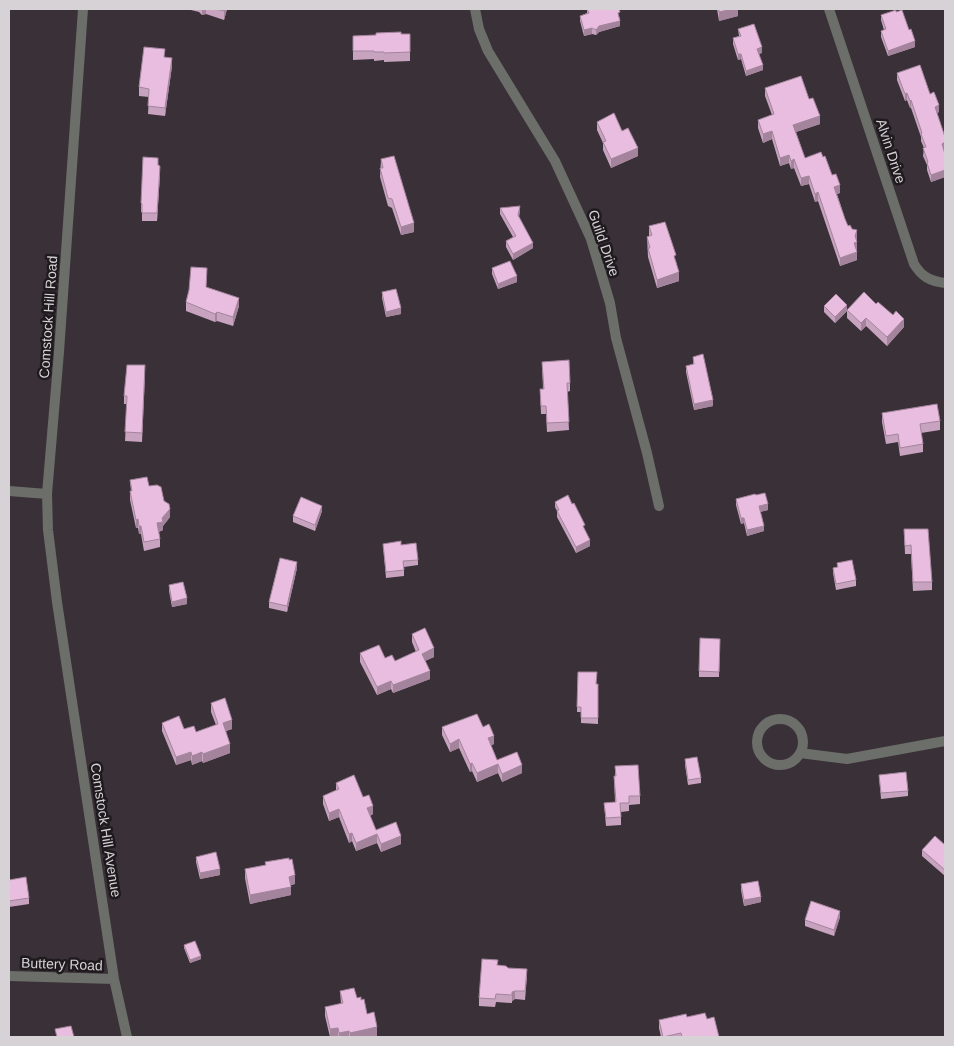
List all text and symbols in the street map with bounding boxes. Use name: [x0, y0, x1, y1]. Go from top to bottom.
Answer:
street label: Alvin Drive: [873, 117, 909, 185]
street label: Guild Drive: [585, 208, 623, 279]
street label: Comstock Hill Road: [36, 255, 60, 379]
street label: Comstock Hill Avenue: [87, 762, 125, 899]
street label: Buttery Road: [21, 955, 103, 973]

